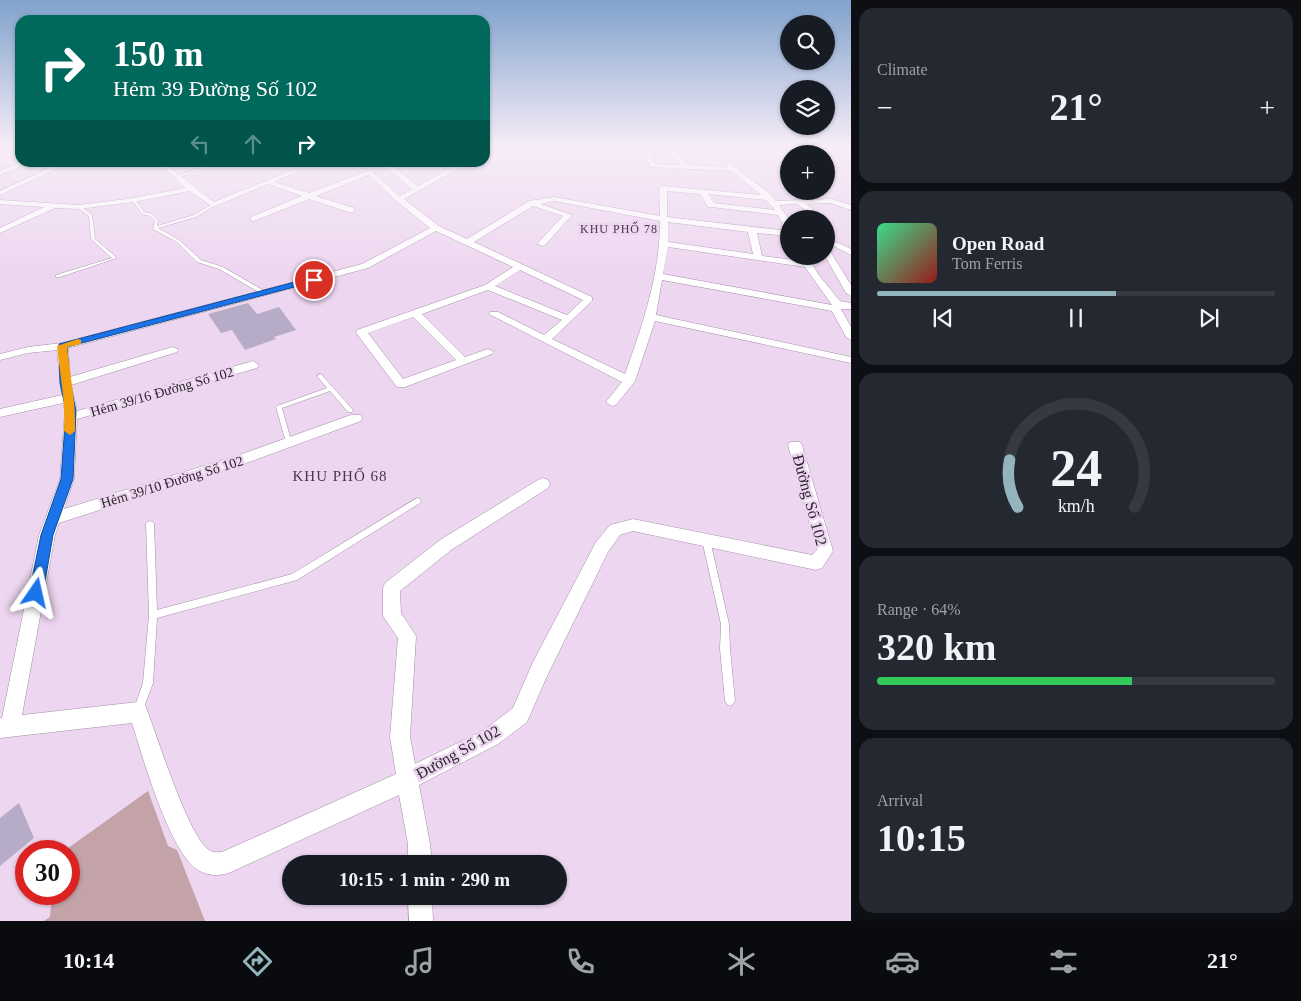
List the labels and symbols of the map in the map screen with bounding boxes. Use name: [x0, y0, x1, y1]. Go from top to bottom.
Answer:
district label: KHU PHỐ 78: [580, 221, 658, 236]
pin: [293, 259, 335, 301]
street label: Hẻm 39/16 Đường Số 102: [89, 364, 235, 420]
street label: Hẻm 39/10 Đường Số 102: [99, 453, 245, 511]
street label: Đường Số 102: [789, 453, 830, 548]
district label: KHU PHỐ 68: [292, 467, 388, 484]
position arrow: [9, 566, 61, 618]
street label: Đường Số 102: [413, 722, 504, 783]
speed limit sign: 30: [15, 840, 80, 905]

